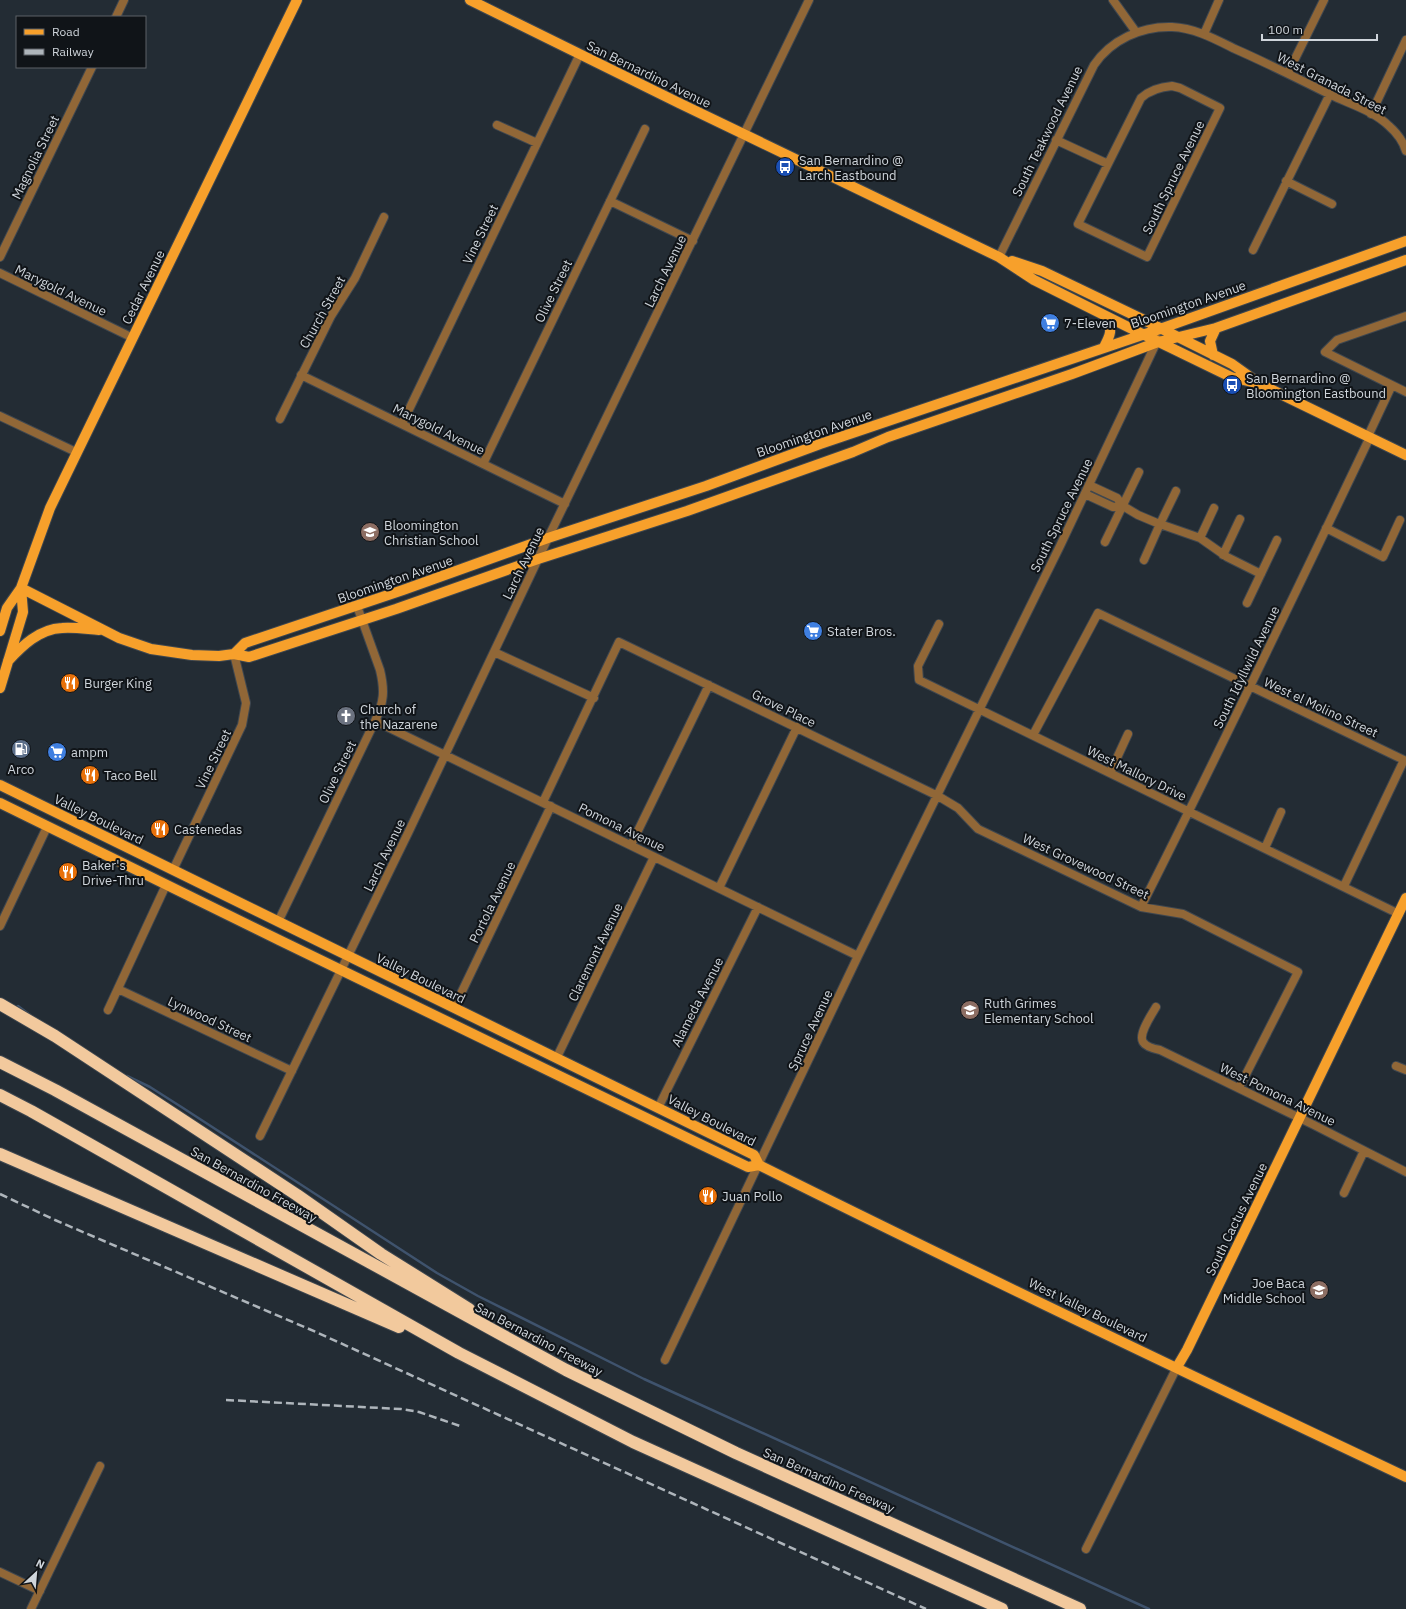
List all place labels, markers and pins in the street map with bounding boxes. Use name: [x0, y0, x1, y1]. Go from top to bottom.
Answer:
place label: San Bernardino @ Larch Eastbound: [799, 152, 903, 184]
bus stop icon: San Bernardino @ Larch Eastbound: [774, 156, 796, 178]
supermarket icon: 7-Eleven: [1039, 312, 1061, 334]
place label: 7-Eleven: [1064, 315, 1116, 332]
place label: San Bernardino @ Bloomington Eastbound: [1246, 370, 1386, 402]
bus stop icon: San Bernardino @ Bloomington Eastbound: [1221, 374, 1243, 396]
place label: Bloomington Christian School: [384, 517, 479, 549]
school or university icon: Bloomington Christian School: [359, 521, 381, 543]
supermarket icon: Stater Bros.: [802, 620, 824, 642]
place label: Stater Bros.: [827, 623, 896, 640]
restaurant icon: Burger King: [59, 672, 81, 694]
place label: Burger King: [84, 675, 152, 692]
place label: Church of the Nazarene: [360, 701, 438, 733]
church icon: Church of the Nazarene: [335, 705, 357, 727]
fuel station icon: Arco: [10, 738, 32, 760]
supermarket icon: ampm: [46, 741, 68, 763]
place label: ampm: [71, 744, 108, 761]
place label: Arco: [8, 761, 34, 778]
restaurant icon: Taco Bell: [79, 764, 101, 786]
place label: Taco Bell: [104, 767, 157, 784]
restaurant icon: Castenedas: [149, 818, 171, 840]
place label: Castenedas: [174, 821, 242, 838]
place label: Baker's Drive-Thru: [82, 857, 144, 889]
restaurant icon: Baker's Drive-Thru: [57, 861, 79, 883]
place label: Ruth Grimes Elementary School: [984, 995, 1094, 1027]
school or university icon: Ruth Grimes Elementary School: [959, 999, 981, 1021]
restaurant icon: Juan Pollo: [697, 1185, 719, 1207]
place label: Juan Pollo: [722, 1188, 783, 1205]
place label: Joe Baca Middle School: [1223, 1275, 1305, 1307]
school or university icon: Joe Baca Middle School: [1308, 1279, 1330, 1301]

